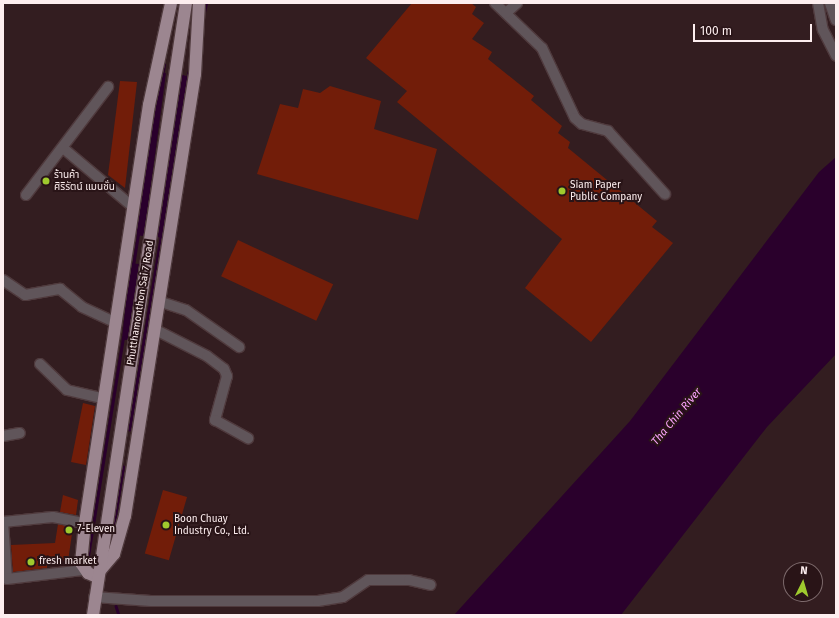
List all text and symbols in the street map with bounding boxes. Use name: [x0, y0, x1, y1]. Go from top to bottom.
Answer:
scale bar: [695, 16, 814, 42]
text: 100 m: [700, 24, 732, 38]
place label: ร้านค้า ศิริรัตน์ แมนชั่น: [54, 169, 115, 192]
marker: ร้านค้า ศิริรัตน์ แมนชั่น: [41, 176, 51, 186]
place label: Siam Paper Public Company: [570, 179, 642, 202]
marker: Siam Paper Public Company: [557, 186, 567, 196]
street label: Phutthamonthon Sai 7 Road: [125, 240, 157, 366]
water label: Tha Chin River: [649, 386, 705, 448]
place label: Boon Chuay Industry Co., Ltd.: [174, 513, 249, 536]
marker: Boon Chuay Industry Co., Ltd.: [161, 520, 171, 530]
place label: 7-Eleven: [77, 524, 115, 536]
marker: 7-Eleven: [64, 525, 74, 535]
place label: fresh market: [39, 556, 96, 568]
marker: fresh market: [26, 557, 36, 567]
north arrow: [783, 562, 823, 602]
text: N: [800, 564, 808, 577]

